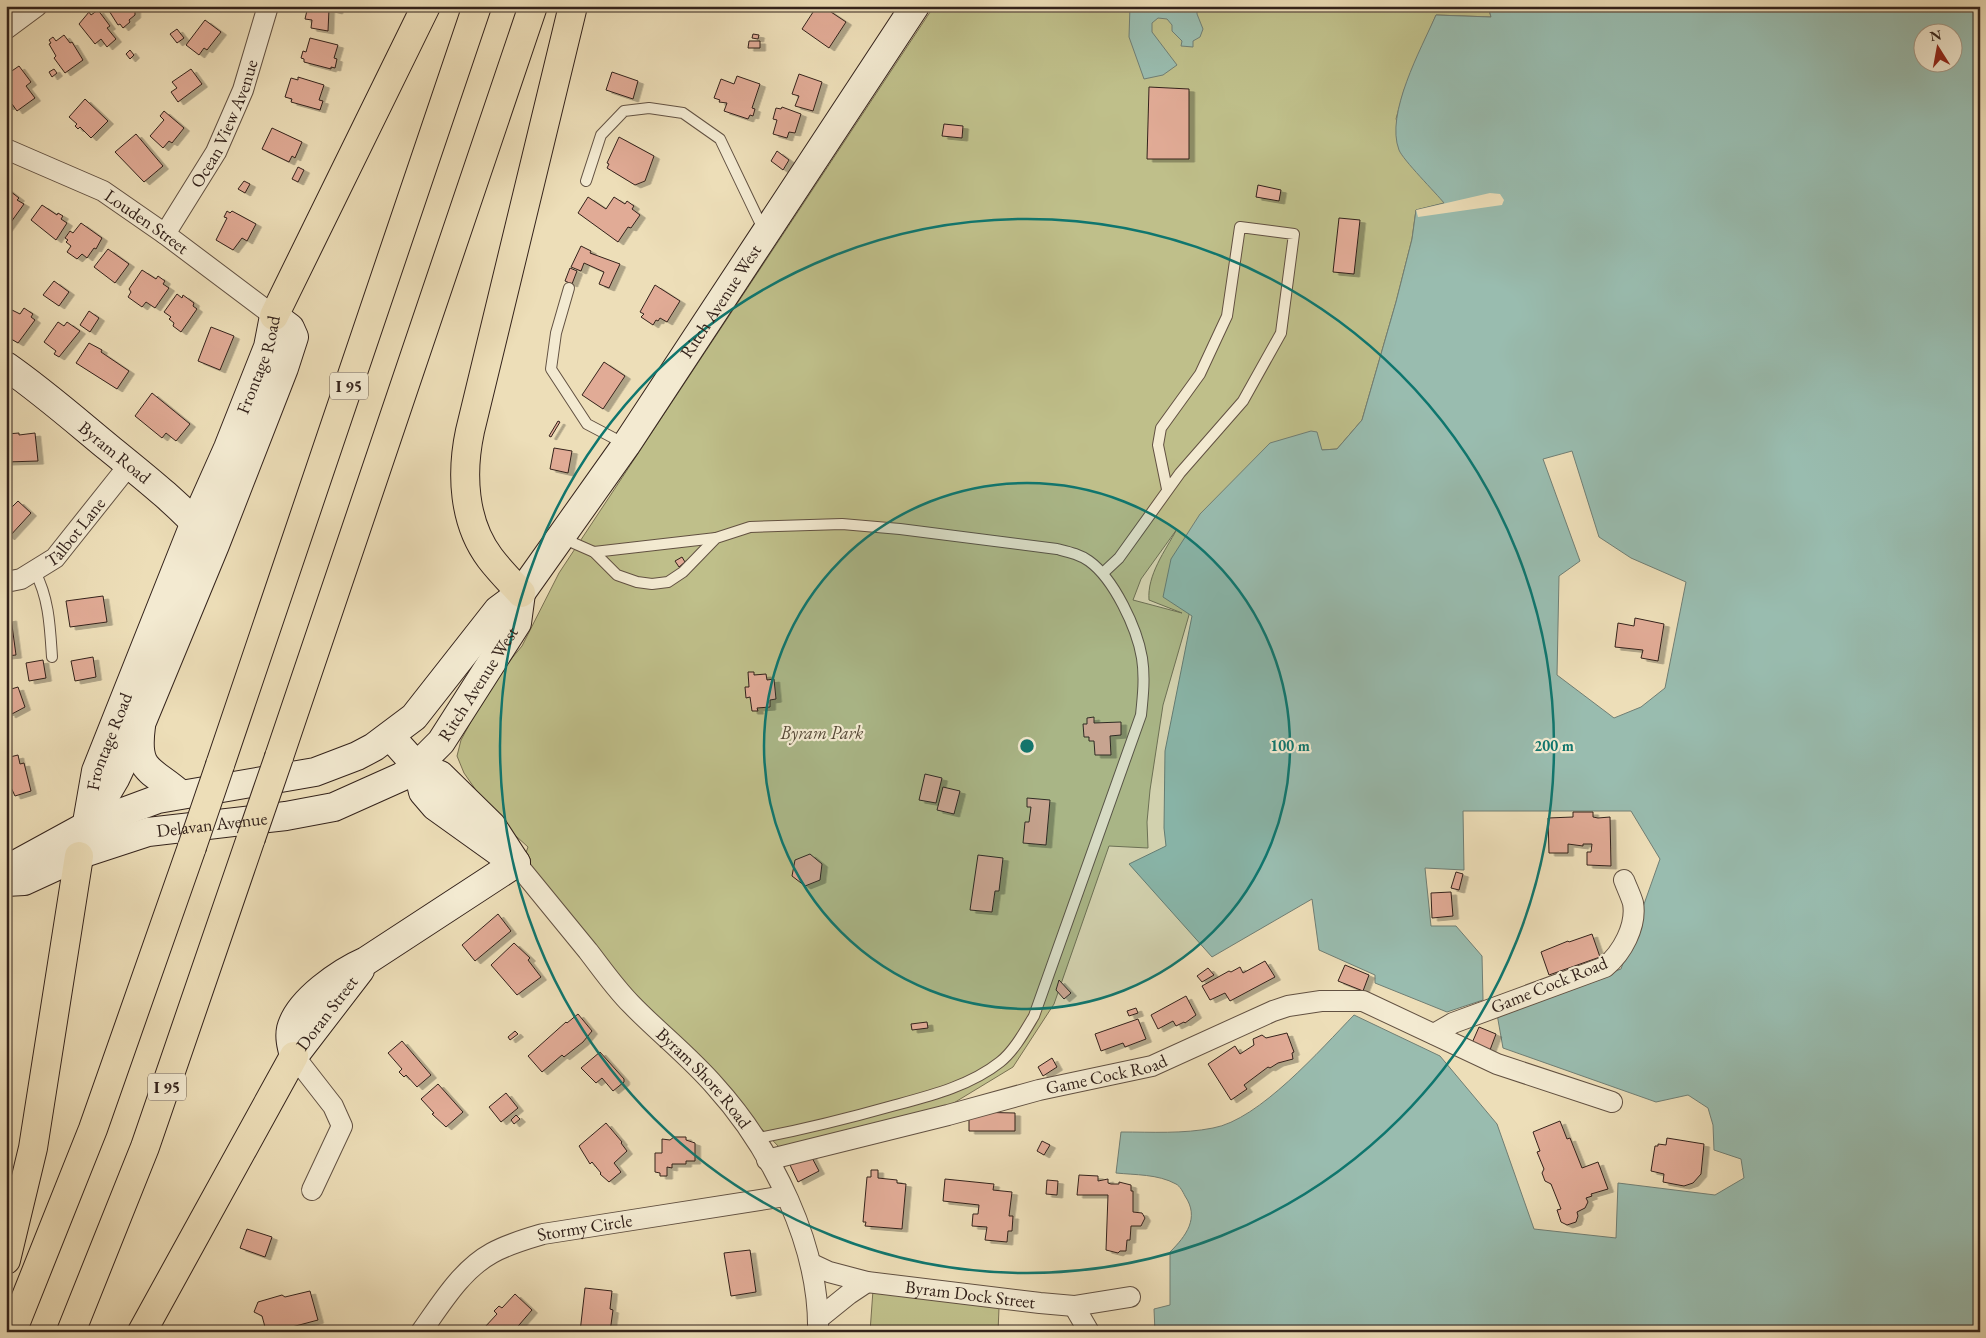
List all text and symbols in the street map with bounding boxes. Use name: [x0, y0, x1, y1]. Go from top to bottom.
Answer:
north arrow: [1914, 22, 1964, 72]
text: N: [1928, 25, 1943, 45]
street label: Ocean View Avenue: [185, 57, 262, 192]
street label: Louden Street: [100, 184, 194, 259]
street label: Ritch Avenue West: [674, 239, 766, 362]
street label: Frontage Road: [231, 313, 285, 417]
road number: I 95: [330, 372, 368, 400]
street label: Byram Road: [74, 416, 157, 489]
street label: Talbot Lane: [41, 492, 110, 572]
street label: Ritch Avenue West: [433, 622, 523, 745]
street label: Frontage Road: [81, 688, 137, 792]
park label: Byram Park: [780, 721, 863, 745]
text: 100 m: [1270, 736, 1310, 755]
text: 200 m: [1534, 736, 1574, 755]
centre of rings: [1018, 737, 1036, 755]
street label: Delavan Avenue: [155, 806, 269, 842]
street label: Game Cock Road: [1487, 950, 1611, 1018]
street label: Doran Street: [290, 971, 363, 1055]
street label: Byram Shore Road: [652, 1022, 757, 1133]
street label: Game Cock Road: [1044, 1048, 1171, 1099]
road number: I 95: [148, 1074, 186, 1100]
street label: Stormy Circle: [534, 1208, 634, 1246]
street label: Byram Dock Street: [904, 1275, 1037, 1313]

